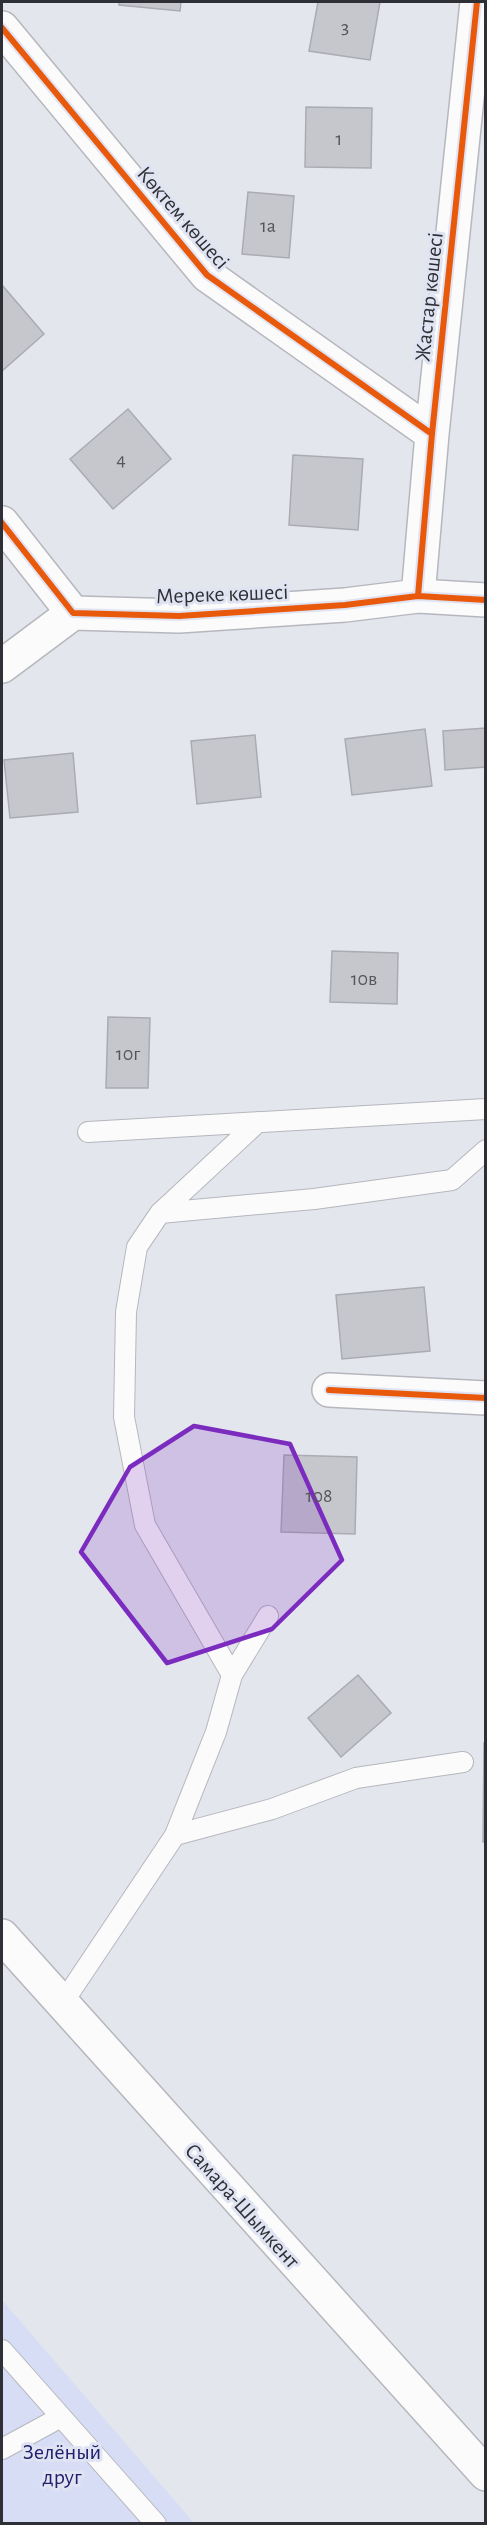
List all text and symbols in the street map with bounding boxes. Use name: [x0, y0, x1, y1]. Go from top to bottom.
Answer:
house number: 3: [341, 17, 349, 37]
house number: 1: [336, 129, 342, 149]
street label: Көктем көшесі: [133, 162, 234, 273]
house number: 1а: [260, 216, 276, 236]
street label: Жастар көшесі: [411, 231, 447, 363]
house number: 4: [116, 450, 126, 470]
street label: Мереке көшесі: [155, 581, 289, 607]
house number: 10в: [351, 969, 377, 989]
house number: 10г: [116, 1044, 140, 1064]
house number: 108: [306, 1486, 332, 1506]
street label: Самара-Шымкент: [181, 2139, 304, 2273]
park label: Зелёный друг: [23, 2441, 101, 2488]

